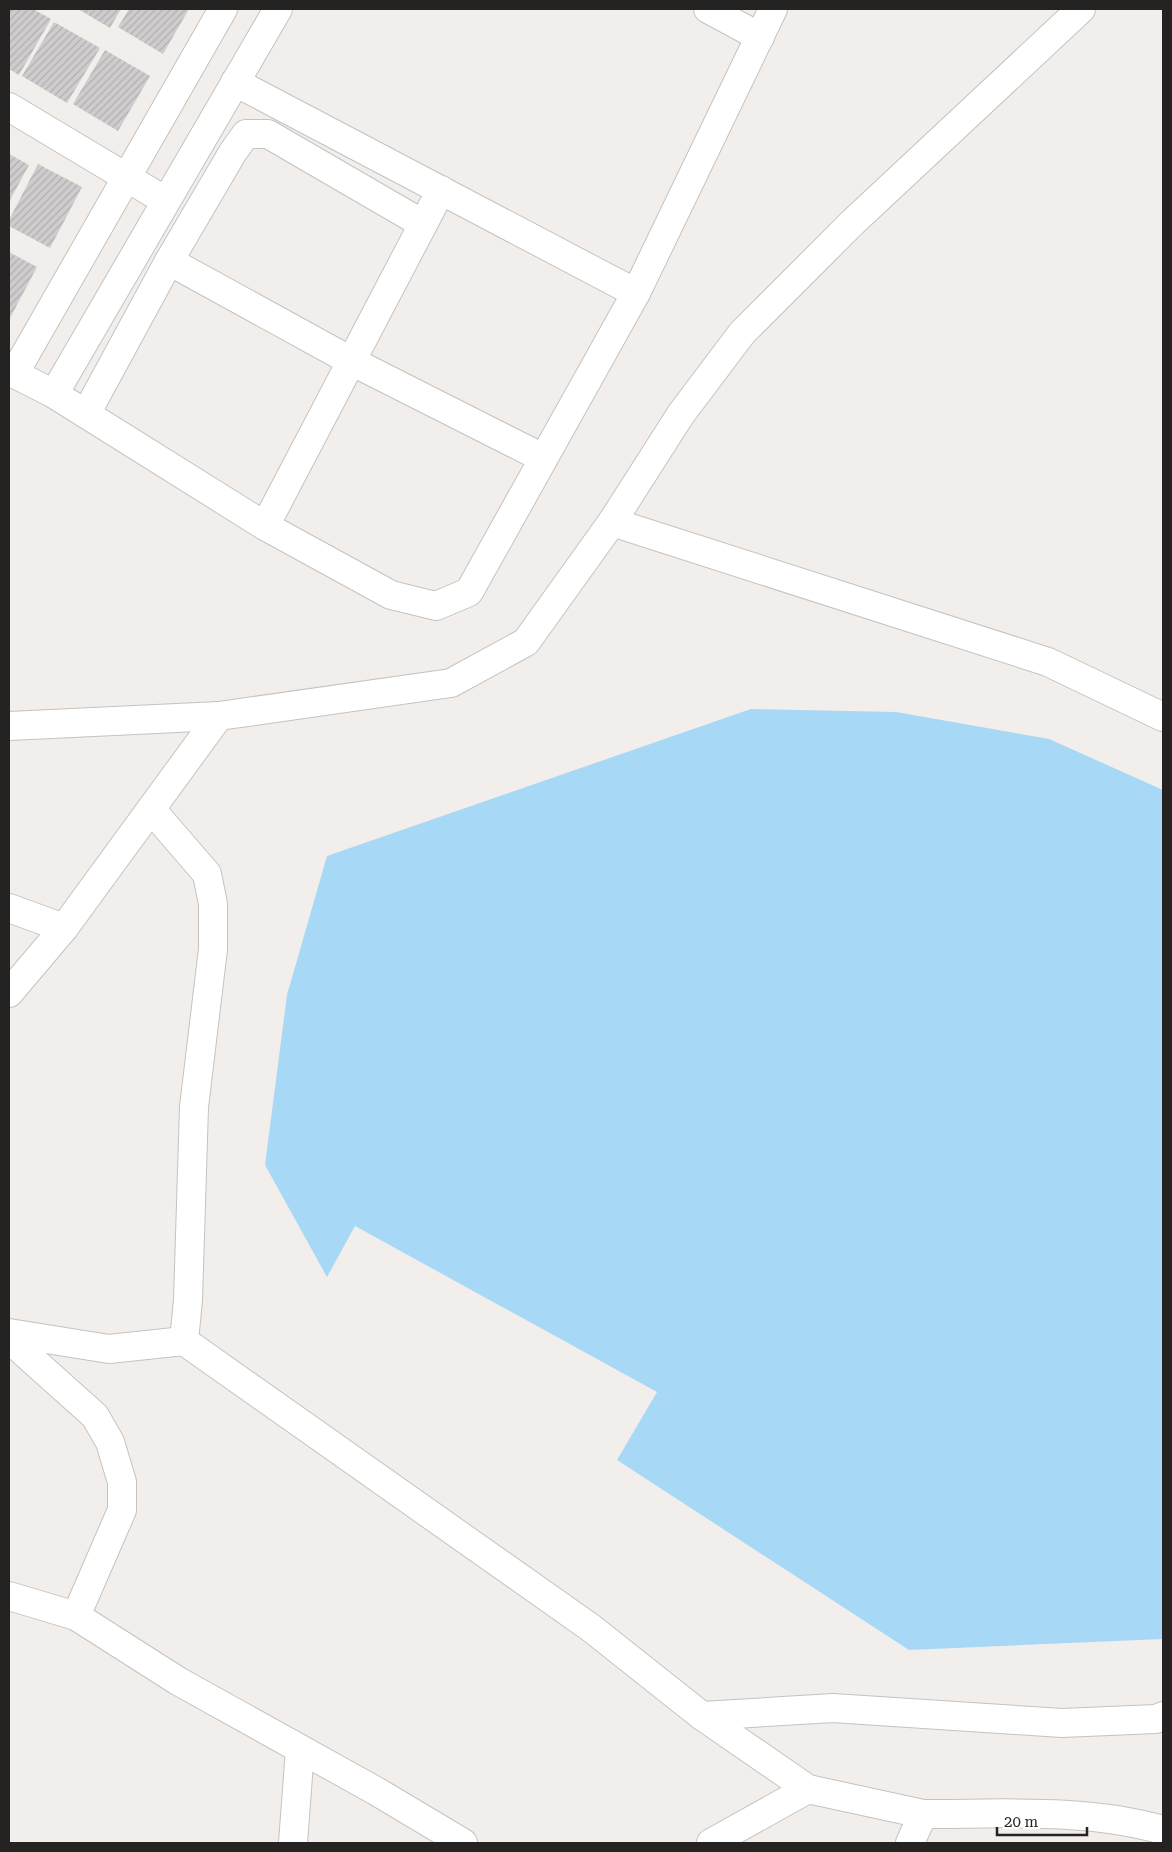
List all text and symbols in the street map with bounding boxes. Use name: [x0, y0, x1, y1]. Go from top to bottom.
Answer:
scale bar: [997, 1804, 1087, 1836]
text: 20 m: [1004, 1813, 1039, 1831]

